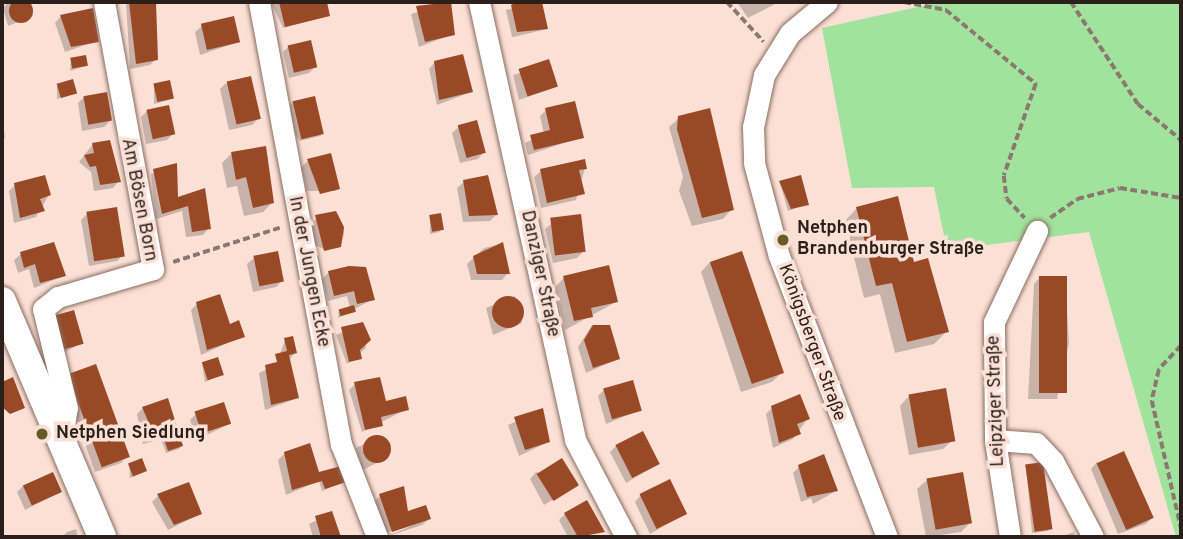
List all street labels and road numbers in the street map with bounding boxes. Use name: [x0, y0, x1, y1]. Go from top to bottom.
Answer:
street label: Am Bösen Born: [115, 137, 161, 263]
street label: In der Jungen Ecke: [283, 195, 333, 349]
street label: Danziger Straße: [515, 209, 563, 339]
street label: Königsberger Straße: [773, 262, 849, 424]
street label: Leipziger Straße: [984, 335, 1010, 467]

